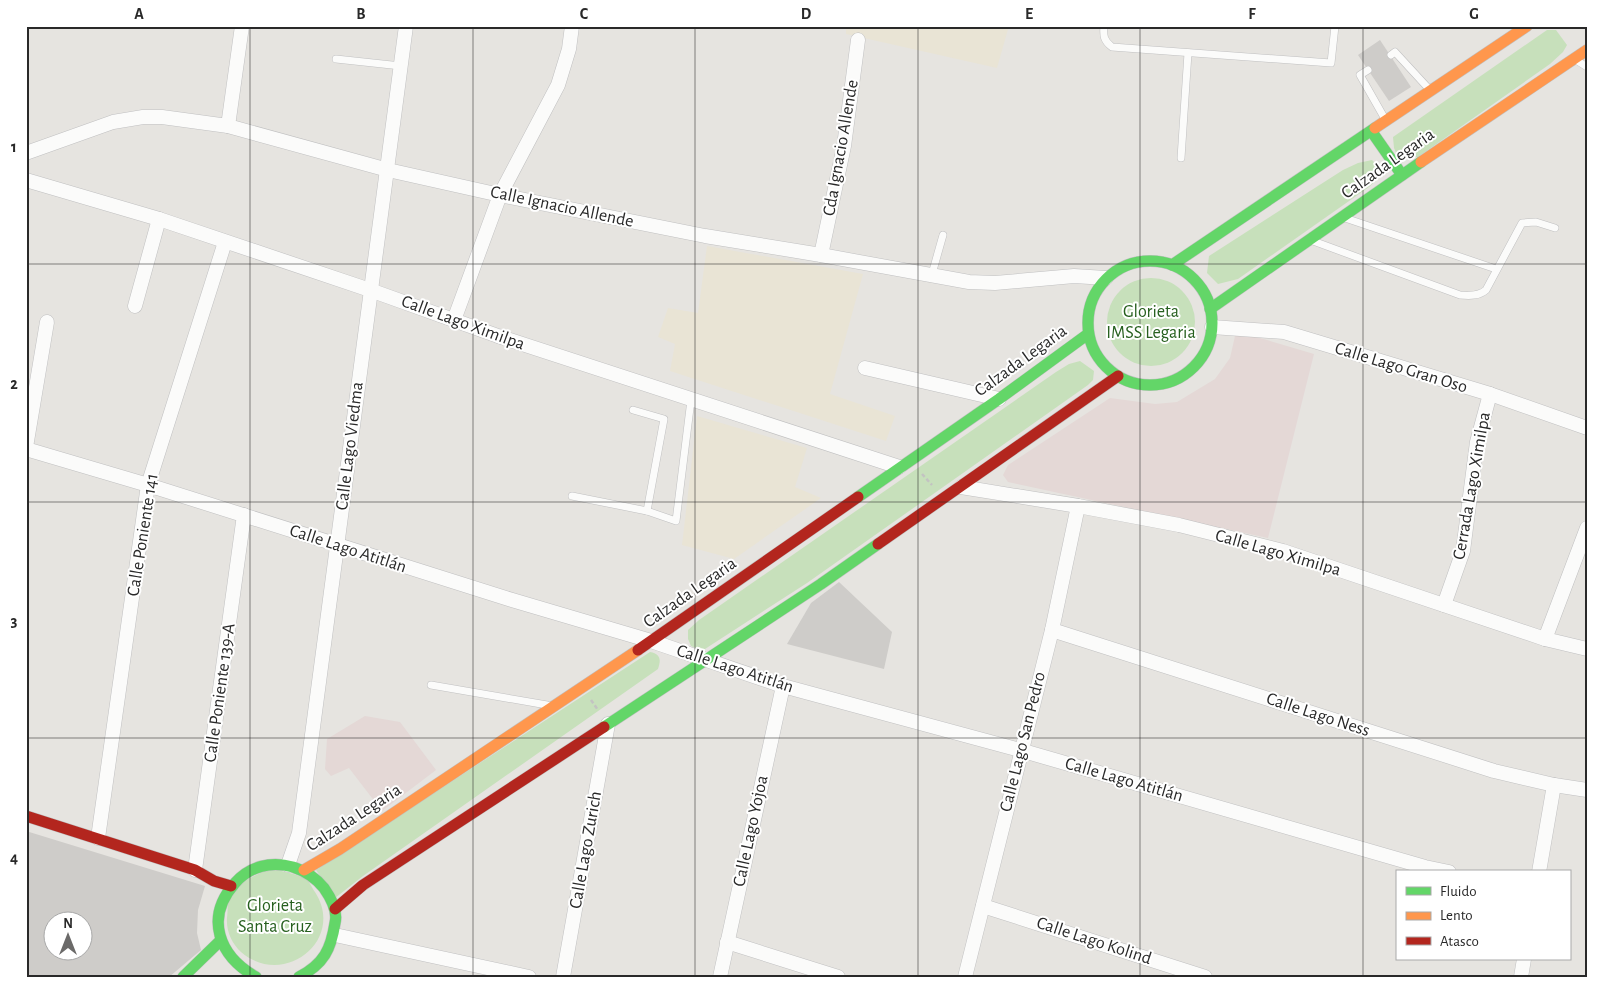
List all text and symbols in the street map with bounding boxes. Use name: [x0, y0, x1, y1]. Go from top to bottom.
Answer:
text: A: [134, 6, 144, 22]
text: B: [356, 6, 366, 22]
text: C: [580, 6, 589, 22]
text: D: [801, 6, 812, 22]
text: E: [1025, 6, 1033, 22]
text: F: [1248, 6, 1256, 22]
text: G: [1469, 6, 1479, 22]
street label: Cda Ignacio Allende: [820, 79, 862, 217]
street label: Calzada Legaria: [1338, 125, 1438, 203]
text: 1: [11, 139, 17, 155]
street label: Calle Ignacio Allende: [489, 183, 635, 231]
street label: Calle Lago Ximilpa: [399, 292, 527, 354]
park label: Glorieta IMSS Legaria: [1106, 303, 1196, 342]
street label: Calzada Legaria: [972, 322, 1070, 400]
street label: Calle Lago Gran Oso: [1333, 339, 1470, 397]
text: 2: [10, 376, 18, 392]
street label: Calle Lago Viedma: [333, 381, 367, 511]
street label: Cerrada Lago Ximilpa: [1450, 411, 1494, 561]
street label: Calle Poniente 141: [124, 472, 162, 598]
street label: Calle Lago Atitlán: [287, 522, 409, 576]
street label: Calle Lago Ximilpa: [1213, 526, 1343, 580]
street label: Calzada Legaria: [640, 554, 740, 632]
text: 3: [11, 613, 18, 629]
street label: Calle Poniente 139-A: [201, 622, 239, 764]
street label: Calle Lago Atitlán: [674, 642, 796, 696]
street label: Calle Lago San Pedro: [997, 670, 1049, 814]
street label: Calle Lago Ness: [1264, 690, 1372, 740]
street label: Calle Lago Atitlán: [1063, 755, 1185, 805]
street label: Calle Lago Yojoa: [730, 774, 772, 888]
street label: Calzada Legaria: [303, 781, 405, 855]
street label: Calle Lago Zurich: [567, 790, 605, 910]
text: 4: [10, 850, 18, 866]
legend: [1396, 870, 1570, 960]
text: Fluido: [1440, 884, 1477, 899]
park label: Glorieta Santa Cruz: [238, 897, 312, 936]
text: Lento: [1440, 908, 1473, 923]
north arrow: [42, 910, 92, 960]
street label: Calle Lago Kolind: [1034, 914, 1154, 968]
text: N: [63, 917, 73, 931]
text: Atasco: [1440, 934, 1479, 949]

